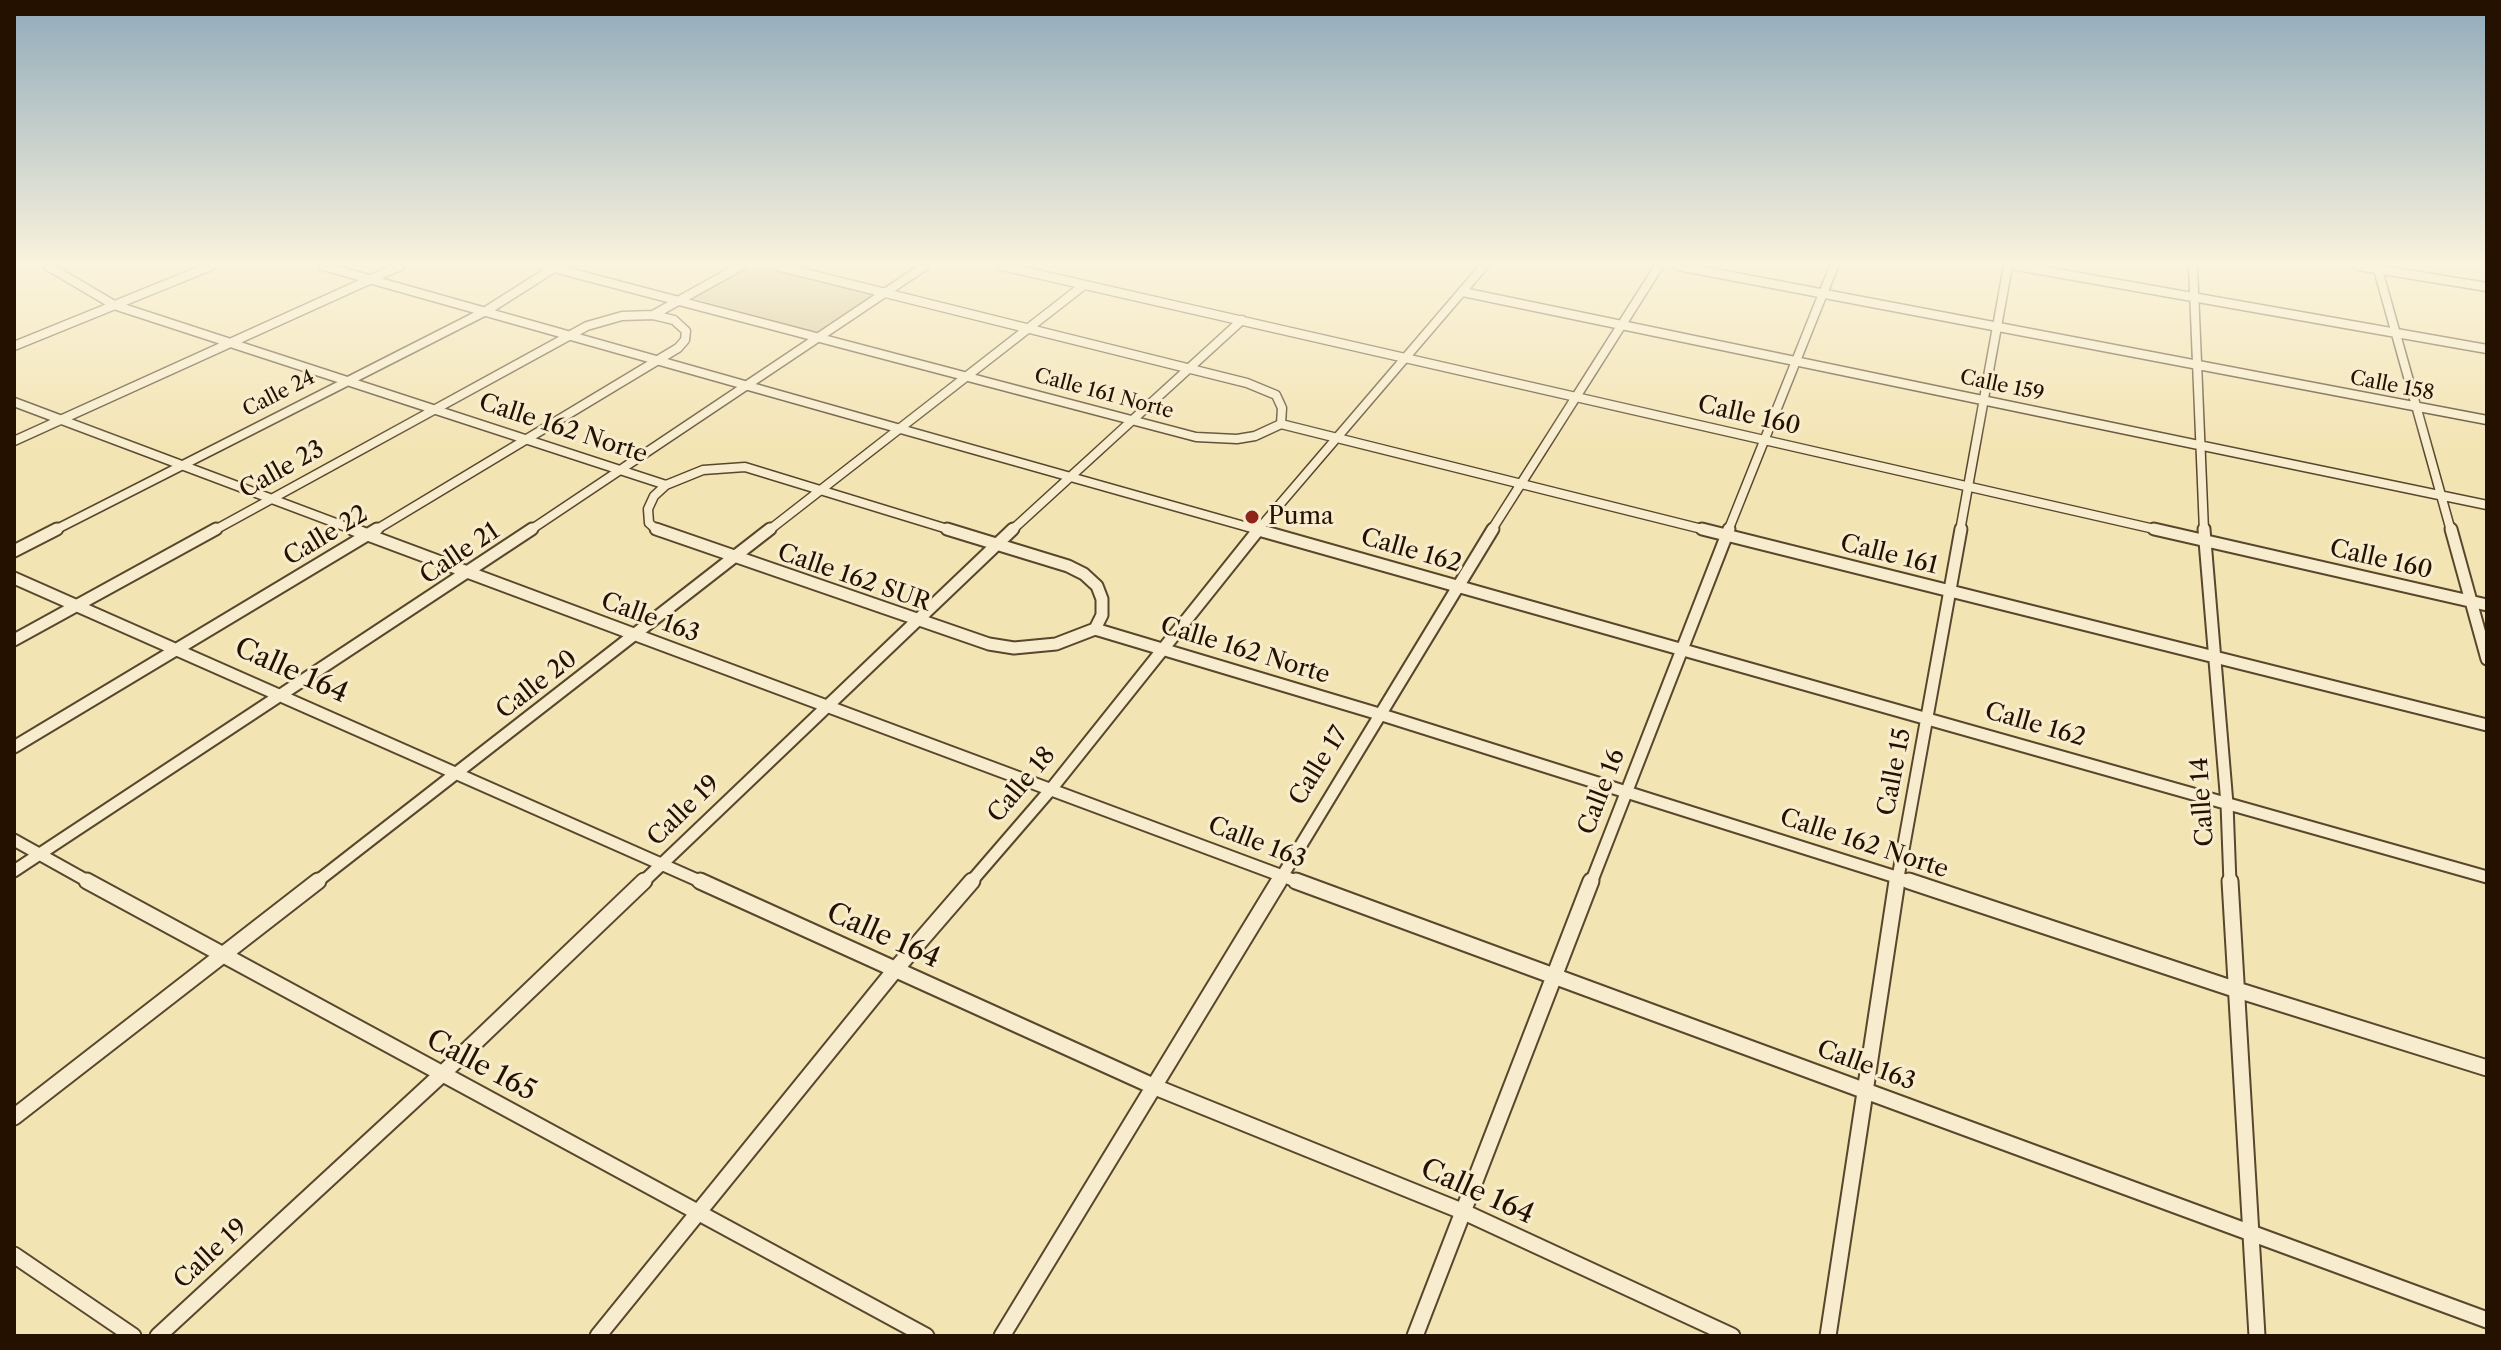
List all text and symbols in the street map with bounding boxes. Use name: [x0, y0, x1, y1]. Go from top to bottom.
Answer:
street label: Calle 161 Norte: [1032, 364, 1176, 424]
street label: Calle 159: [1958, 365, 2046, 407]
street label: Calle 24: [239, 366, 319, 422]
street label: Calle 158: [2348, 366, 2436, 406]
street label: Calle 162 Norte: [475, 388, 651, 470]
street label: Calle 160: [1695, 390, 1803, 442]
street label: Calle 23: [235, 435, 329, 505]
street label: Calle 22: [279, 500, 373, 572]
place label: Puma: [1268, 503, 1334, 531]
marker: Puma: [1243, 508, 1261, 526]
street label: Calle 21: [415, 517, 505, 591]
street label: Calle 162: [1357, 523, 1465, 579]
street label: Calle 161: [1837, 529, 1941, 581]
street label: Calle 160: [2327, 534, 2435, 586]
street label: Calle 162 SUR: [774, 538, 934, 618]
street label: Calle 163: [597, 587, 703, 649]
street label: Calle 162 Norte: [1157, 612, 1333, 690]
street label: Calle 164: [229, 631, 353, 711]
street label: Calle 20: [491, 645, 583, 725]
street label: Calle 162: [1981, 697, 2089, 753]
street label: Calle 17: [1284, 721, 1354, 811]
street label: Calle 15: [1872, 726, 1918, 818]
street label: Calle 18: [982, 741, 1062, 829]
street label: Calle 16: [1573, 745, 1631, 839]
street label: Calle 14: [2186, 756, 2220, 848]
street label: Calle 19: [642, 770, 726, 852]
street label: Calle 162 Norte: [1776, 803, 1952, 885]
street label: Calle 163: [1204, 811, 1310, 875]
street label: Calle 164: [821, 896, 945, 976]
street label: Calle 165: [420, 1023, 542, 1109]
street label: Calle 163: [1813, 1035, 1919, 1097]
street label: Calle 164: [1415, 1152, 1539, 1232]
street label: Calle 19: [168, 1213, 254, 1295]

